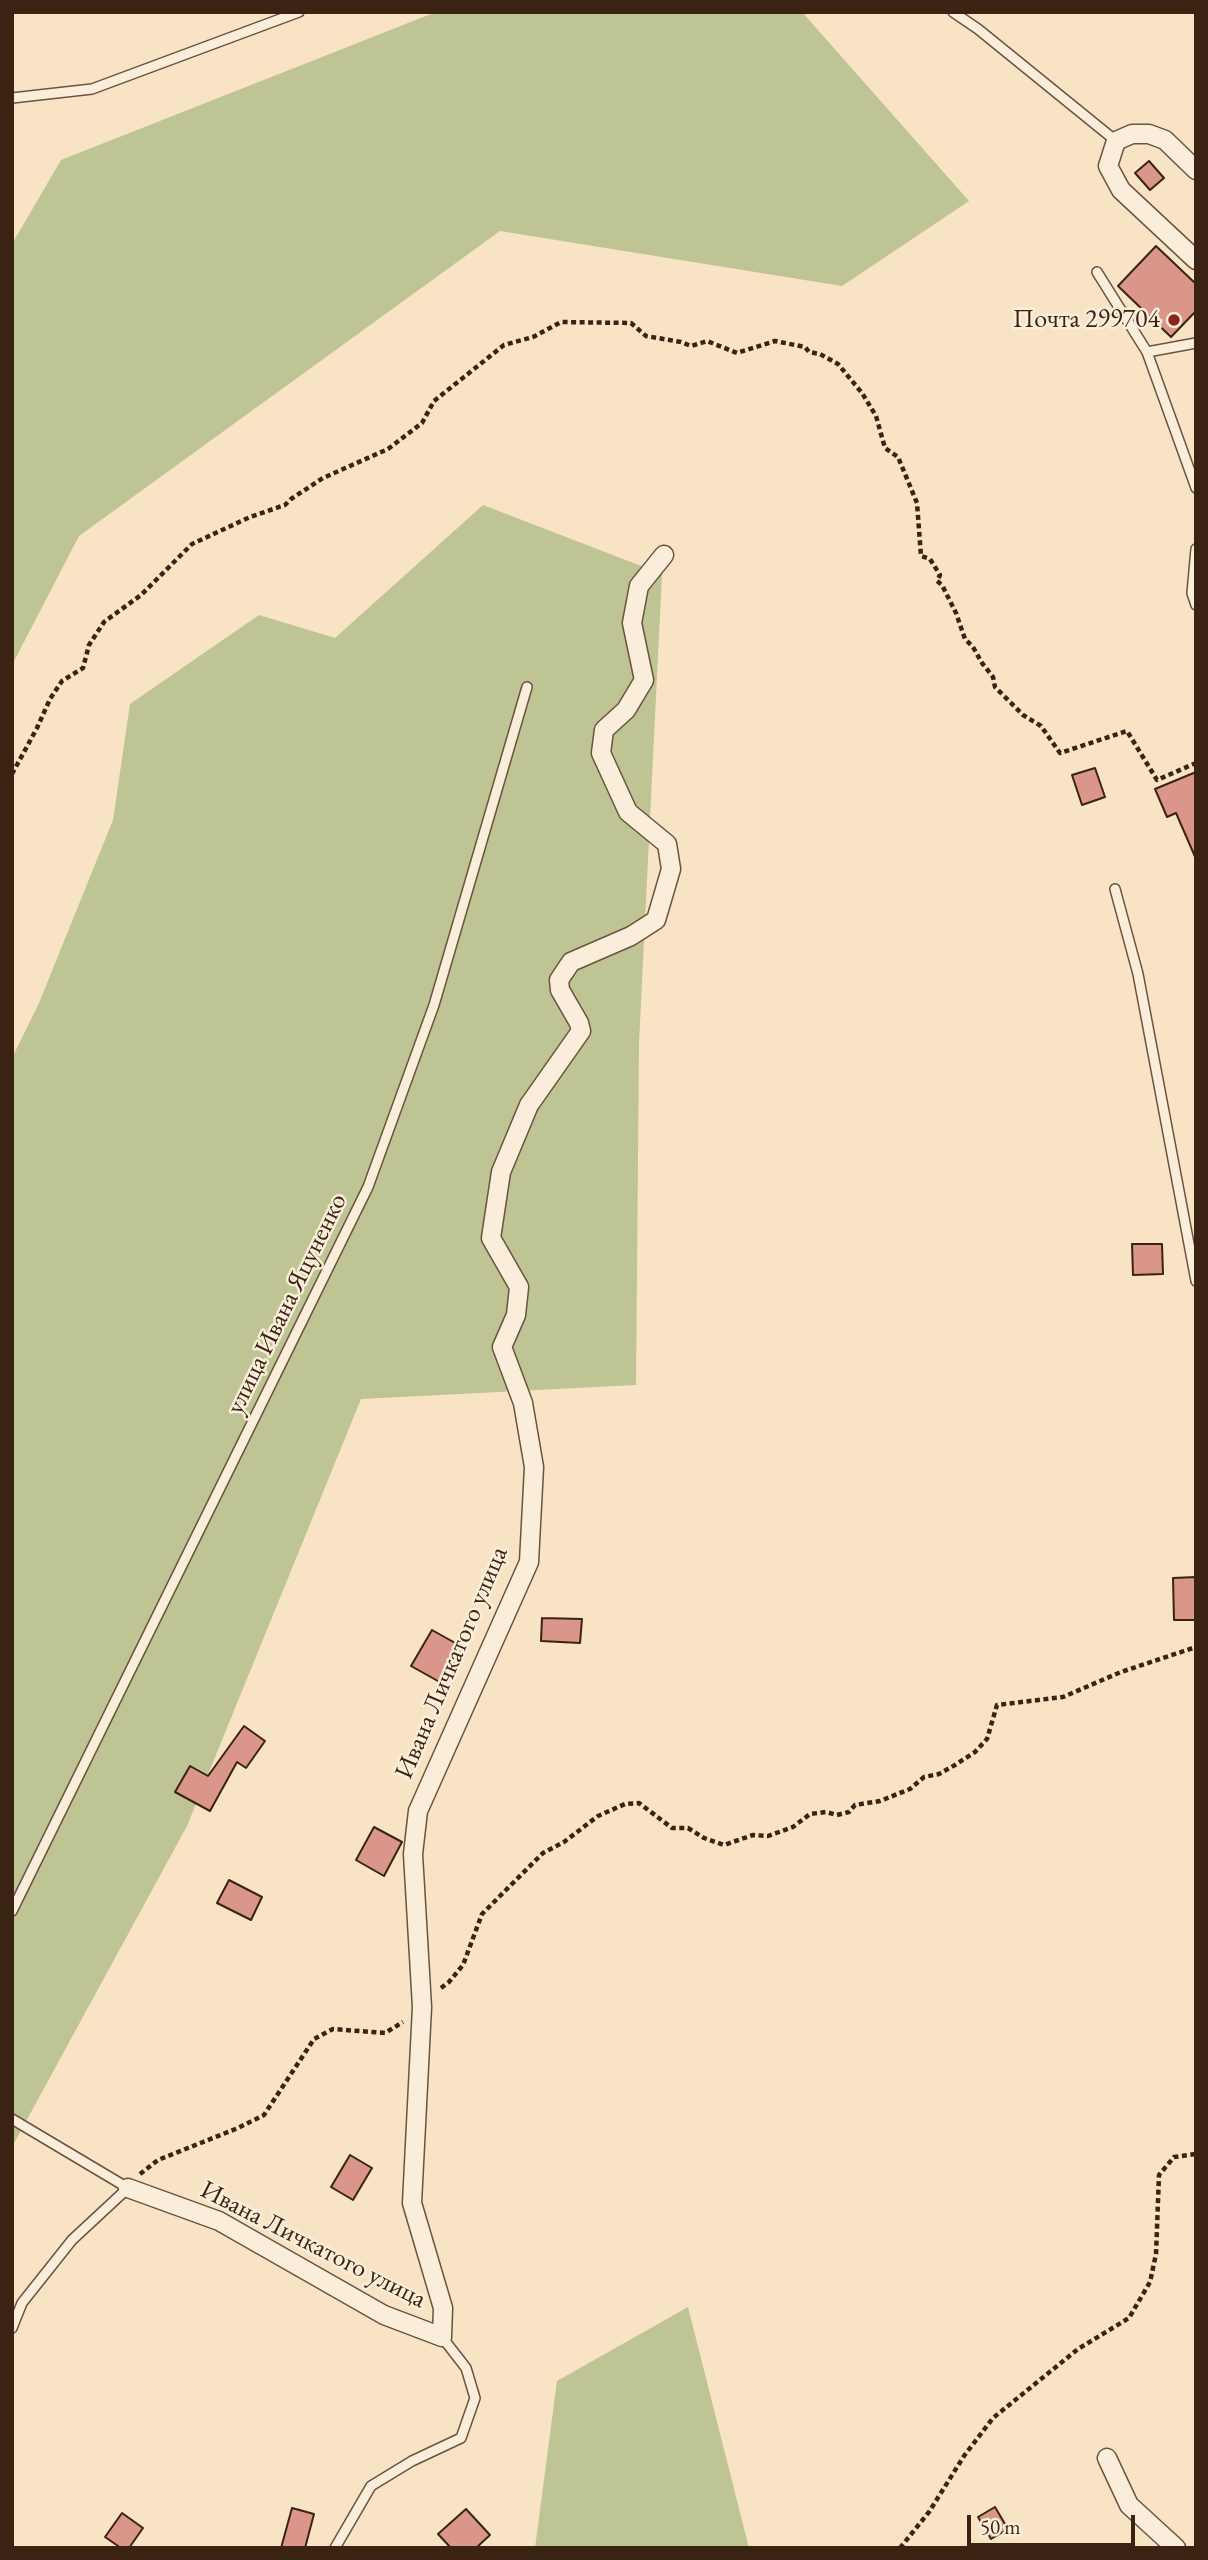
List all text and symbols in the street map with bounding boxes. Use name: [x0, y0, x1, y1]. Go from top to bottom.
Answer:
place label: Почта 299704: [1013, 304, 1160, 336]
marker: Почта 299704: [1166, 312, 1182, 328]
street label: улица Ивана Яцуненко: [220, 1189, 354, 1419]
street label: Ивана Личкатого улица: [389, 1542, 515, 1784]
street label: Ивана Личкатого улица: [195, 2175, 431, 2315]
scale bar: [970, 2500, 1138, 2544]
text: 50 m: [980, 2513, 1021, 2540]

